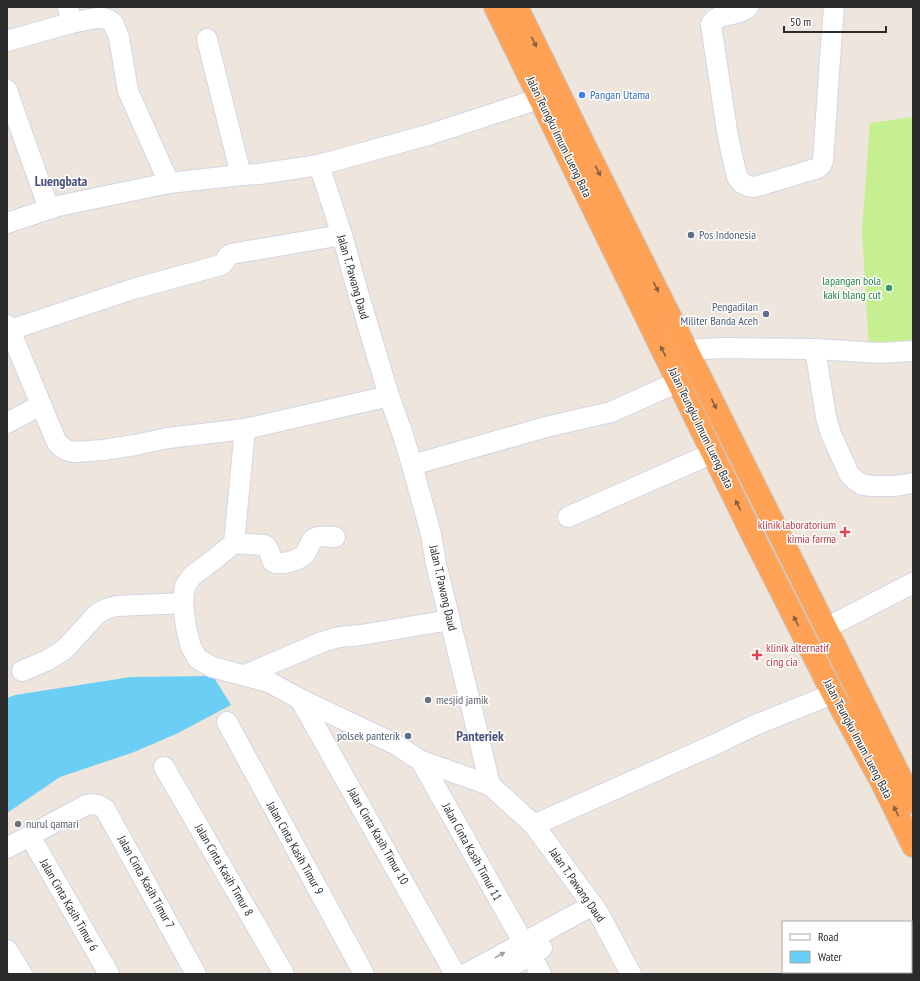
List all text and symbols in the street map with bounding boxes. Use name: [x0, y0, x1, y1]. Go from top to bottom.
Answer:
scale bar: [784, 8, 886, 34]
text: 50 m: [790, 14, 811, 29]
one-way arrow: [531, 36, 537, 48]
street label: Jalan Teungku Imum Lueng Bata: [523, 73, 595, 200]
place label: Pangan Utama: [590, 87, 650, 102]
marker: Pangan Utama: [577, 90, 587, 100]
one-way arrow: [594, 166, 601, 177]
district label: Luengbata: [35, 172, 87, 190]
place label: Pos Indonesia: [699, 227, 756, 242]
marker: Pos Indonesia: [686, 230, 696, 240]
street label: Jalan T. Pawang Daud: [334, 232, 373, 321]
place label: lapangan bola kaki blang cut: [822, 273, 882, 302]
one-way arrow: [653, 282, 659, 293]
marker: lapangan bola kaki blang cut: [884, 283, 894, 293]
place label: Pengadilan Militer Banda Aceh: [681, 299, 758, 328]
marker: Pengadilan Militer Banda Aceh: [761, 309, 771, 319]
one-way arrow: [660, 345, 666, 356]
street label: Jalan Teungku Imum Lueng Bata: [665, 364, 737, 491]
one-way arrow: [711, 398, 717, 409]
one-way arrow: [735, 500, 741, 511]
place label: klinik laboratorium kimia farma: [758, 517, 836, 546]
marker: klinik laboratorium kimia farma: [839, 526, 851, 538]
street label: Jalan T. Pawang Daud: [426, 543, 461, 632]
one-way arrow: [793, 616, 800, 627]
place label: klinik alternatif cing cia: [766, 640, 830, 669]
marker: klinik alternatif cing cia: [751, 649, 763, 661]
street label: Jalan Teungku Imum Lueng Bata: [820, 676, 896, 801]
place label: mesjid jamik: [436, 692, 489, 707]
marker: mesjid jamik: [423, 695, 433, 705]
district label: Panteriek: [456, 727, 504, 745]
place label: polsek panterik: [337, 728, 400, 743]
marker: polsek panterik: [403, 731, 413, 741]
street label: Jalan Cinta Kasih Timur 10: [344, 784, 412, 887]
street label: Jalan Cinta Kasih Timur 9: [263, 798, 327, 897]
street label: Jalan Cinta Kasih Timur 11: [439, 799, 506, 903]
one-way arrow: [893, 805, 899, 817]
place label: nurul qamari: [26, 816, 79, 831]
marker: nurul qamari: [13, 819, 23, 829]
street label: Jalan Cinta Kasih Timur 8: [191, 820, 257, 919]
street label: Jalan Cinta Kasih Timur 7: [114, 832, 178, 931]
street label: Jalan T. Pawang Daud: [546, 844, 609, 925]
street label: Jalan Cinta Kasih Timur 6: [36, 855, 102, 954]
legend: [782, 921, 912, 973]
text: Road: [818, 929, 838, 944]
text: Water: [818, 949, 843, 964]
one-way arrow: [495, 952, 506, 958]

